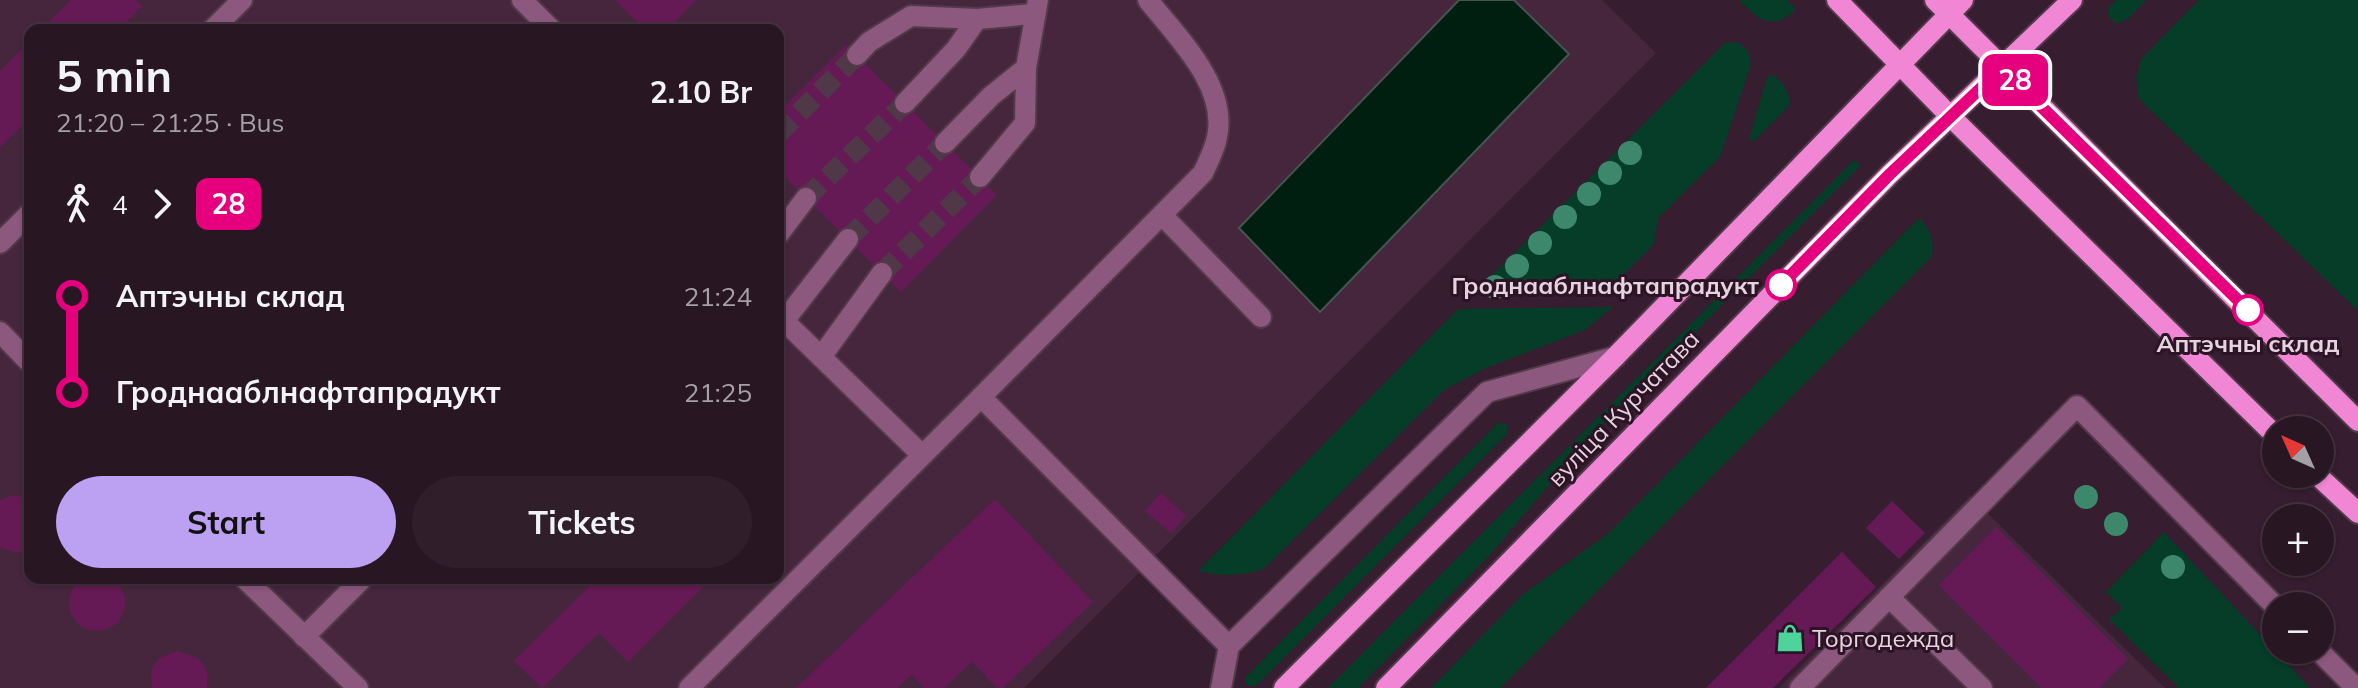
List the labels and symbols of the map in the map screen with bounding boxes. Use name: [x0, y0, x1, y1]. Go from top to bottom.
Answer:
line badge: 28: [1979, 54, 2051, 106]
place label: Гроднааблнафтапрадукт: [1451, 270, 1759, 300]
marker: Гроднааблнафтапрадукт: [1766, 270, 1796, 300]
marker: Аптэчны склад: [2233, 295, 2263, 325]
street label: вуліца Курчатава: [1541, 324, 1705, 492]
place label: Аптэчны склад: [2157, 328, 2339, 358]
north arrow: [2262, 416, 2334, 488]
shop icon: Торгодежда: [1775, 623, 1805, 653]
place label: Торгодежда: [1812, 623, 1954, 653]

